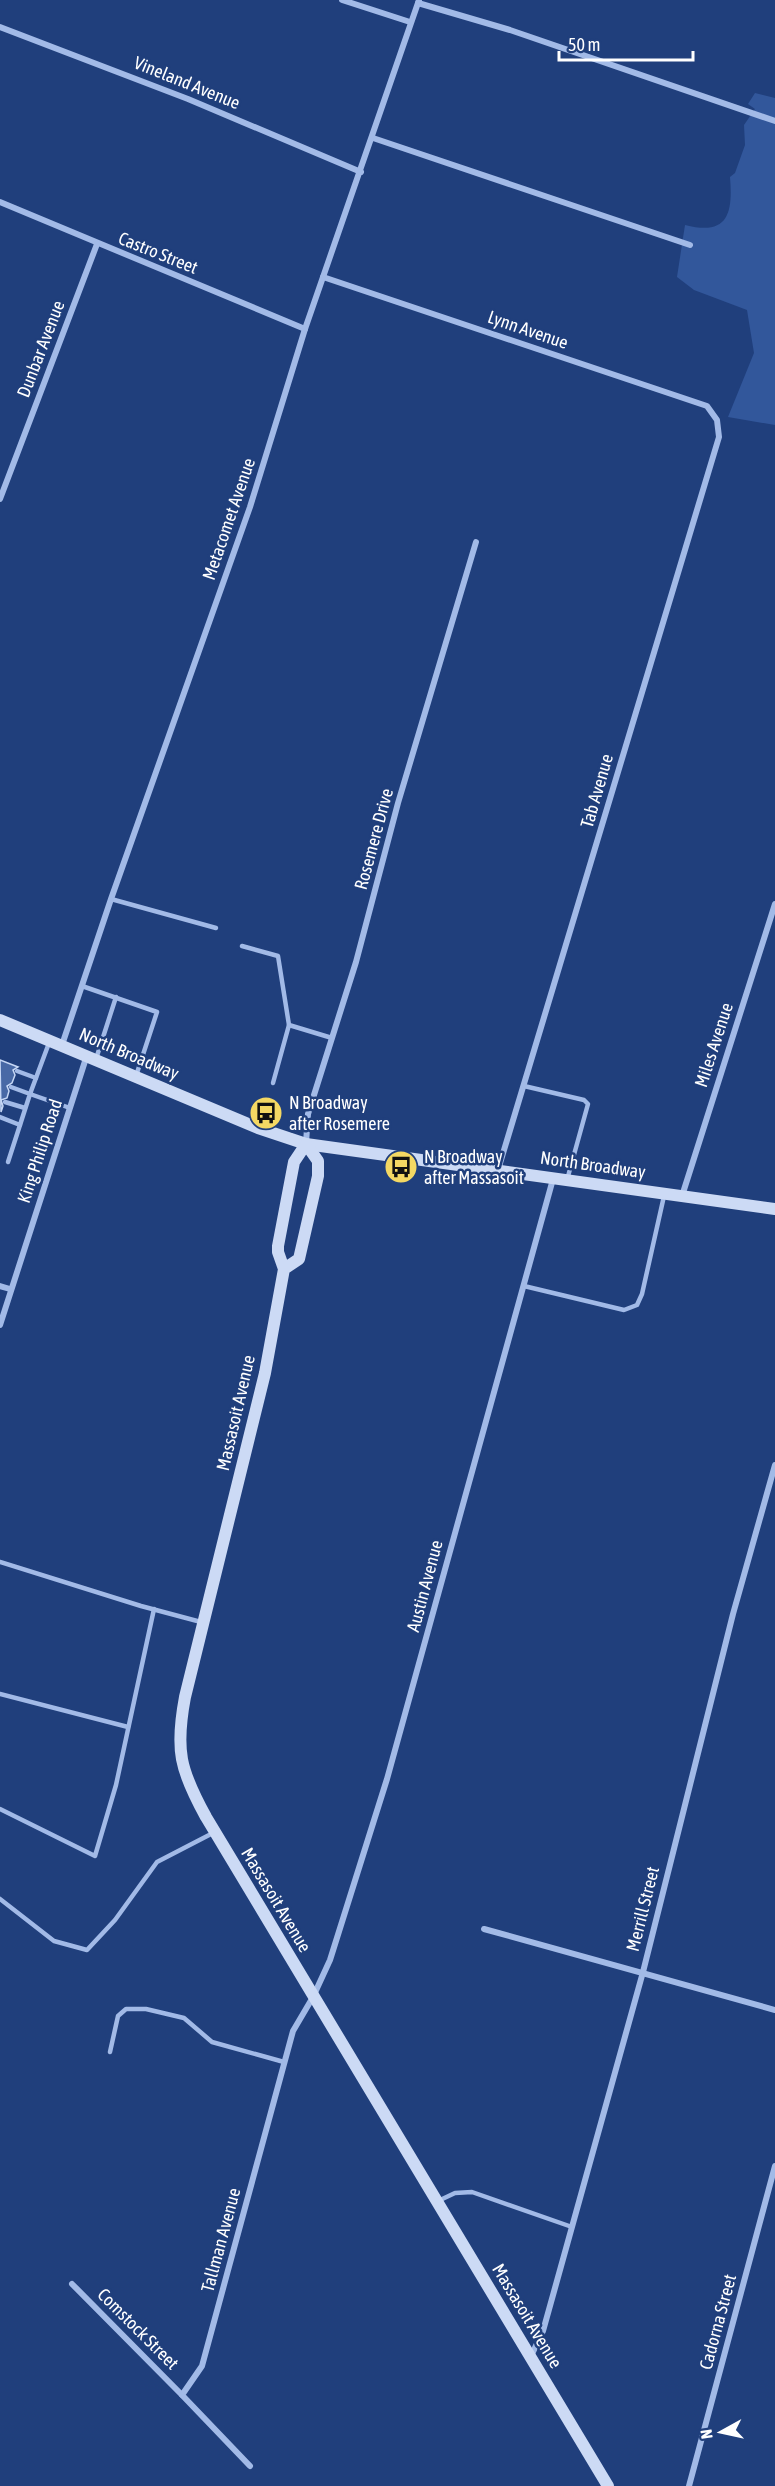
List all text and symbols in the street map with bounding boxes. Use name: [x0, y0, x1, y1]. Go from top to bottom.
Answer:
scale bar: [559, 24, 692, 62]
text: 50 m: [568, 34, 600, 55]
street label: Vineland Avenue: [131, 52, 243, 113]
street label: Castro Street: [115, 227, 201, 278]
street label: Dunbar Avenue: [12, 297, 69, 400]
street label: Lynn Avenue: [485, 306, 571, 353]
street label: Metacomet Avenue: [198, 455, 259, 583]
street label: Tab Avenue: [576, 752, 617, 830]
street label: Rosemere Drive: [350, 786, 397, 892]
street label: Miles Avenue: [690, 1000, 737, 1090]
street label: North Broadway: [76, 1023, 182, 1084]
place label: N Broadway after Rosemere: [289, 1092, 390, 1134]
bus stop icon: N Broadway after Rosemere: [248, 1095, 284, 1131]
street label: King Philip Road: [13, 1096, 66, 1205]
place label: N Broadway after Massasoit: [424, 1146, 524, 1188]
street label: North Broadway: [539, 1147, 647, 1182]
bus stop icon: N Broadway after Massasoit: [383, 1149, 419, 1185]
street label: Massasoit Avenue: [212, 1353, 259, 1473]
street label: Austin Avenue: [402, 1538, 447, 1634]
street label: Massasoit Avenue: [237, 1844, 316, 1956]
street label: Merrill Street: [622, 1864, 663, 1953]
street label: Tallman Avenue: [197, 2186, 244, 2294]
street label: Massasoit Avenue: [488, 2260, 567, 2372]
street label: Cadorna Street: [695, 2272, 740, 2372]
street label: Comstock Street: [93, 2284, 183, 2374]
north arrow: [691, 2402, 751, 2462]
text: N: [697, 2428, 716, 2440]

